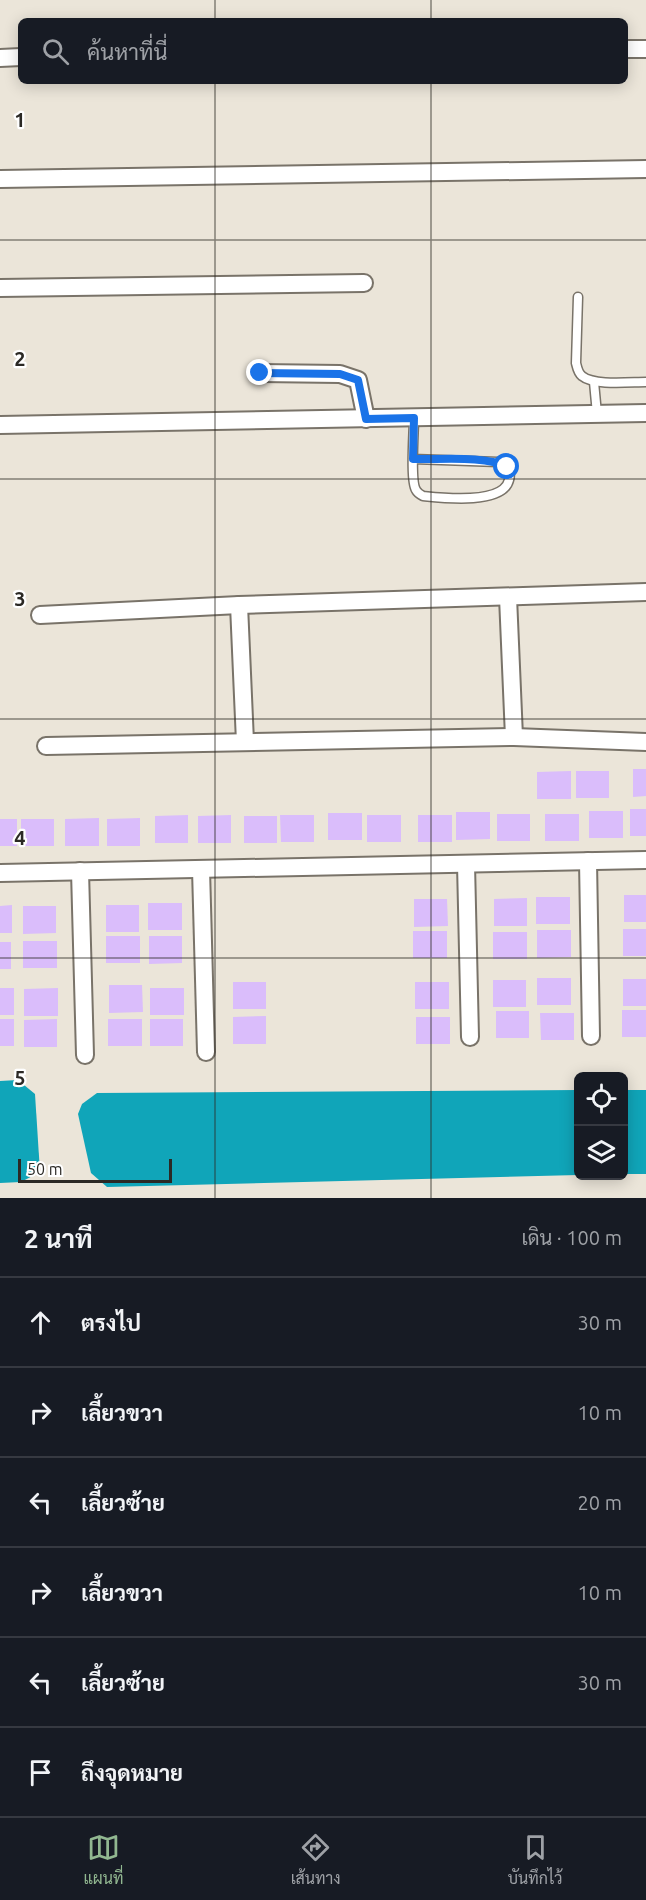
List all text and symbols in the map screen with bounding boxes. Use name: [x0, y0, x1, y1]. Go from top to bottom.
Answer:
search box: [18, 18, 628, 84]
icon: search: [39, 35, 72, 68]
text: ค้นหาที่นี่: [87, 39, 167, 64]
text: 1: [14, 108, 26, 131]
text: 2: [14, 347, 26, 370]
route end: [246, 359, 272, 385]
route start: [493, 453, 519, 479]
text: 3: [14, 587, 26, 610]
text: 4: [14, 826, 26, 849]
text: 5: [14, 1066, 26, 1089]
map controls: [574, 1072, 628, 1180]
button: locate: [574, 1072, 628, 1126]
button: layers: [574, 1126, 628, 1180]
scale bar: [18, 1156, 172, 1184]
text: 50 m: [27, 1160, 63, 1178]
text: 2 นาที: [24, 1224, 93, 1253]
text: เดิน · 100 m: [521, 1226, 622, 1249]
icon: ahead: [24, 1306, 57, 1339]
text: ตรงไป: [81, 1310, 141, 1335]
text: 30 m: [578, 1311, 622, 1334]
icon: right: [24, 1396, 57, 1429]
text: เลี้ยวขวา: [81, 1400, 163, 1425]
text: 10 m: [578, 1401, 622, 1424]
icon: left: [24, 1486, 57, 1519]
text: เลี้ยวซ้าย: [81, 1490, 165, 1515]
text: 20 m: [578, 1491, 622, 1514]
icon: right: [24, 1576, 57, 1609]
text: เลี้ยวขวา: [81, 1580, 163, 1605]
text: 10 m: [578, 1581, 622, 1604]
icon: left: [24, 1666, 57, 1699]
text: เลี้ยวซ้าย: [81, 1670, 165, 1695]
text: 30 m: [578, 1671, 622, 1694]
icon: arrive: [24, 1756, 57, 1789]
text: ถึงจุดหมาย: [81, 1760, 183, 1785]
tab: แผนที่: [84, 1831, 123, 1888]
tab: เส้นทาง: [291, 1831, 341, 1888]
tab: บันทึกไว้: [508, 1831, 562, 1888]

